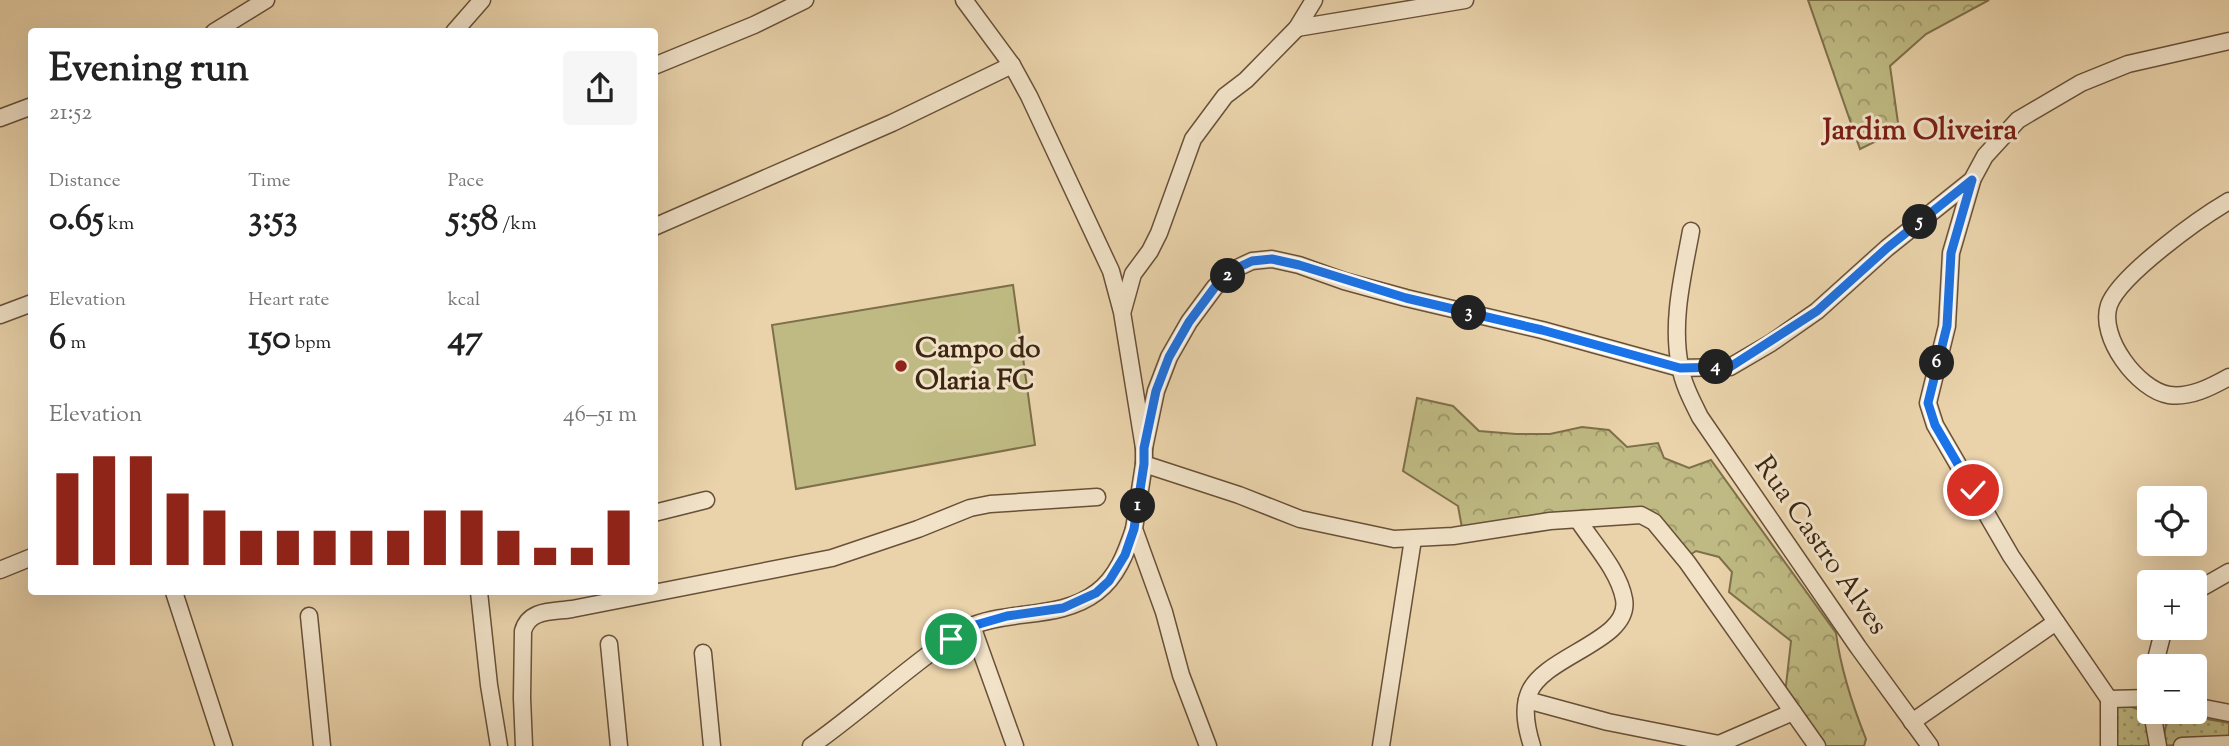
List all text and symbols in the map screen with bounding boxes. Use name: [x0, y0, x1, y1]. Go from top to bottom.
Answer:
text: Evening run: [49, 44, 249, 98]
button: share: [563, 51, 637, 125]
text: 21:52: [49, 97, 92, 130]
district label: Jardim Oliveira: [1821, 110, 2017, 153]
text: Distance: [49, 168, 121, 195]
text: Time: [248, 168, 291, 195]
text: Pace: [448, 168, 484, 195]
text: 0.65: [49, 195, 104, 246]
text: 3:53: [248, 195, 298, 246]
text: 5:58: [448, 195, 498, 246]
pin: 5: [1902, 204, 1938, 240]
text: 5: [1916, 208, 1923, 235]
text: km: [104, 211, 134, 238]
text: /km: [498, 211, 537, 238]
pin: 2: [1210, 258, 1246, 294]
text: 2: [1223, 262, 1232, 289]
text: Elevation: [49, 287, 126, 314]
text: Heart rate: [248, 287, 329, 314]
text: kcal: [448, 287, 480, 314]
pin: 3: [1452, 296, 1486, 330]
text: 3: [1465, 299, 1472, 326]
text: 6: [49, 314, 66, 365]
text: 150: [248, 314, 291, 365]
text: 47: [448, 314, 483, 365]
text: m: [66, 330, 86, 357]
text: bpm: [291, 330, 331, 357]
place label: Campo do Olaria FC: [915, 330, 1041, 402]
pin: 6: [1920, 346, 1954, 380]
text: 6: [1932, 349, 1941, 376]
pin: 4: [1698, 350, 1734, 384]
text: 4: [1711, 353, 1720, 380]
marker: Campo do Olaria FC: [893, 358, 909, 374]
text: Elevation: [49, 399, 142, 432]
text: 46–51 m: [563, 399, 637, 432]
street label: Rua Castro Alves: [1743, 449, 1897, 643]
pin: [1943, 460, 2003, 520]
icon: check: [1954, 471, 1992, 509]
map controls: [2137, 486, 2207, 724]
button: locate: [2137, 486, 2207, 556]
pin: 1: [1120, 489, 1156, 524]
text: 1: [1134, 492, 1141, 519]
button: +: [2137, 570, 2207, 640]
pin: [921, 609, 981, 669]
icon: arrive: [932, 620, 970, 658]
button: −: [2137, 654, 2207, 724]

